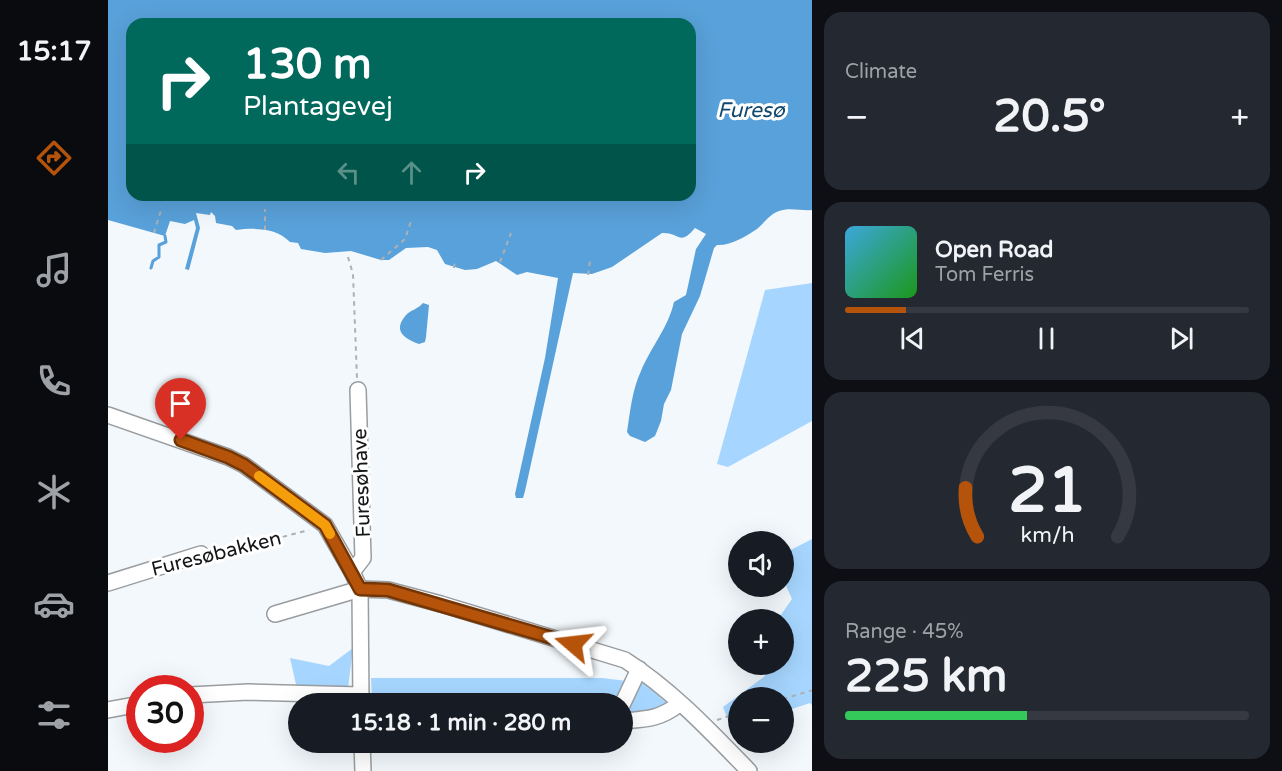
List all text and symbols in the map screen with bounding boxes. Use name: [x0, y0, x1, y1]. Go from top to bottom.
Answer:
text: 15:17: [17, 35, 91, 68]
text: 130 m: [243, 39, 372, 90]
icon: right: [144, 42, 222, 120]
text: Climate: [845, 60, 917, 84]
text: Plantagevej: [243, 90, 393, 123]
text: 20.5°: [993, 90, 1106, 144]
water label: Furesø: [717, 98, 786, 123]
text: −: [845, 98, 869, 137]
text: +: [1230, 98, 1249, 137]
icon: directions: [33, 137, 75, 179]
icon: left: [332, 156, 365, 189]
icon: ahead: [395, 156, 428, 189]
icon: right: [458, 156, 491, 189]
text: Open Road: [935, 237, 1053, 263]
icon: music: [33, 249, 75, 291]
text: Tom Ferris: [935, 263, 1034, 287]
icon: previous: [896, 322, 929, 355]
icon: pause: [1030, 322, 1063, 355]
icon: next: [1165, 322, 1198, 355]
icon: phone: [33, 360, 75, 402]
pin: [155, 378, 206, 440]
icon: arrive: [164, 387, 197, 420]
street label: Furesøhave: [348, 428, 376, 538]
text: 21: [1008, 455, 1086, 530]
icon: climate: [33, 471, 75, 513]
text: km/h: [1020, 523, 1074, 549]
street label: Furesøbakken: [149, 526, 284, 582]
map controls: [728, 531, 794, 753]
button: sound: [728, 531, 794, 597]
icon: car: [33, 583, 75, 625]
button: +: [728, 609, 794, 675]
position arrow: [541, 612, 605, 676]
text: Range · 45%: [845, 620, 964, 644]
text: 225 km: [845, 650, 1007, 704]
speed limit sign: 30: [126, 675, 204, 753]
button: −: [728, 687, 794, 753]
icon: filters: [33, 694, 75, 736]
text: 15:18 · 1 min · 280 m: [350, 710, 571, 736]

